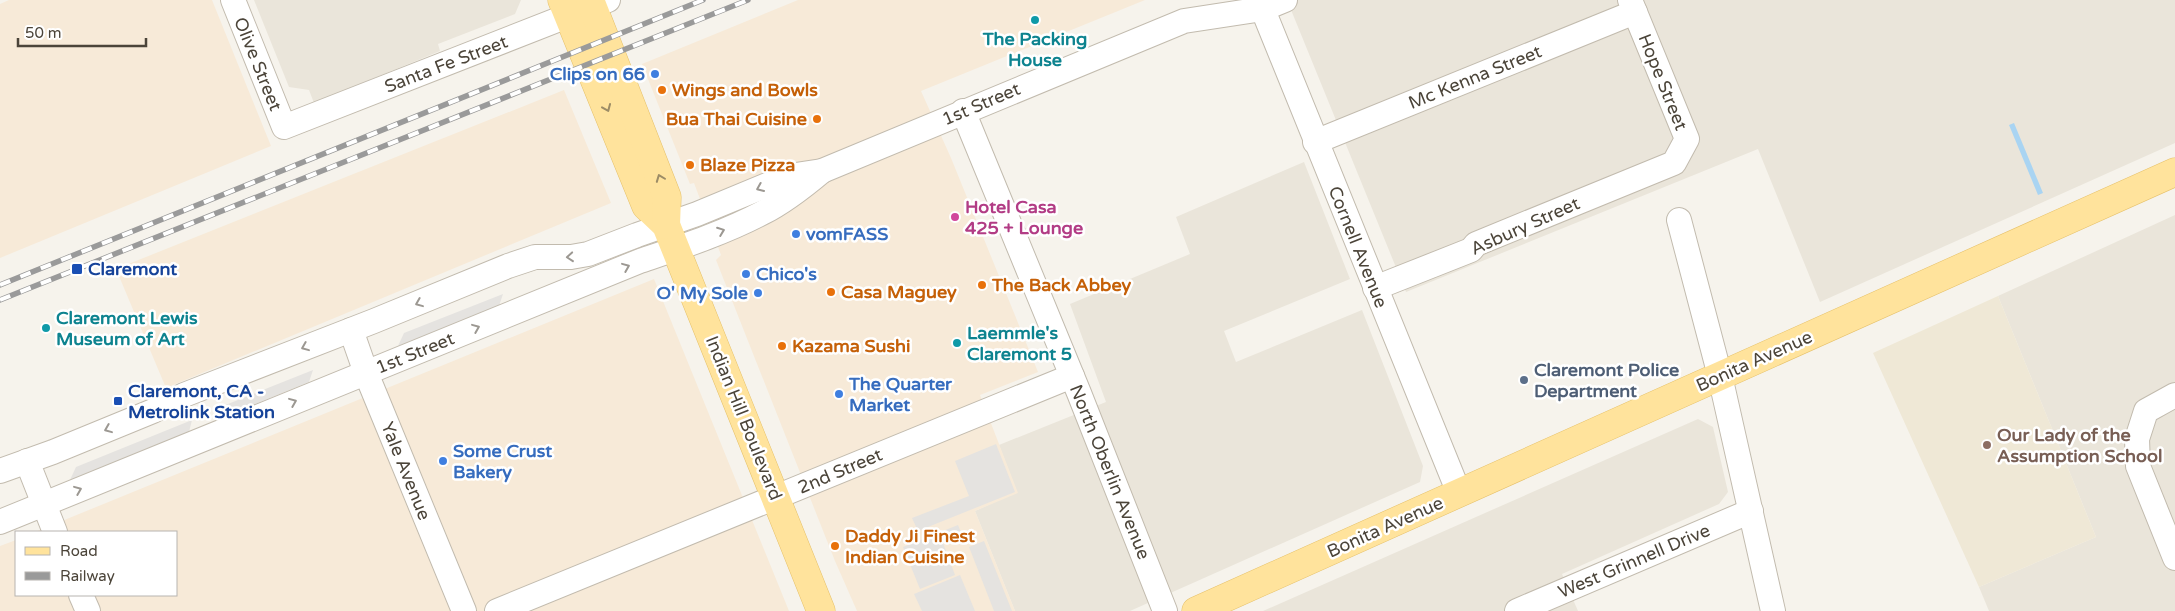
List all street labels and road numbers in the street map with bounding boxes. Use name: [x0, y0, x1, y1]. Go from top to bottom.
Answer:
street label: Olive Street: [229, 14, 287, 114]
street label: Santa Fe Street: [381, 30, 511, 98]
street label: Hope Street: [1634, 31, 1692, 133]
street label: Mc Kenna Street: [1405, 40, 1545, 114]
street label: 1st Street: [939, 78, 1024, 130]
street label: Cornell Avenue: [1324, 183, 1392, 311]
street label: Asbury Street: [1467, 192, 1583, 260]
street label: Bonita Avenue: [1692, 326, 1816, 396]
street label: 1st Street: [372, 327, 458, 379]
street label: Indian Hill Boulevard: [701, 333, 787, 503]
street label: North Oberlin Avenue: [1065, 381, 1155, 563]
street label: Yale Avenue: [376, 419, 436, 523]
street label: 2nd Street: [794, 443, 886, 499]
street label: Bonita Avenue: [1323, 492, 1447, 562]
street label: West Grinnell Drive: [1555, 519, 1713, 603]

